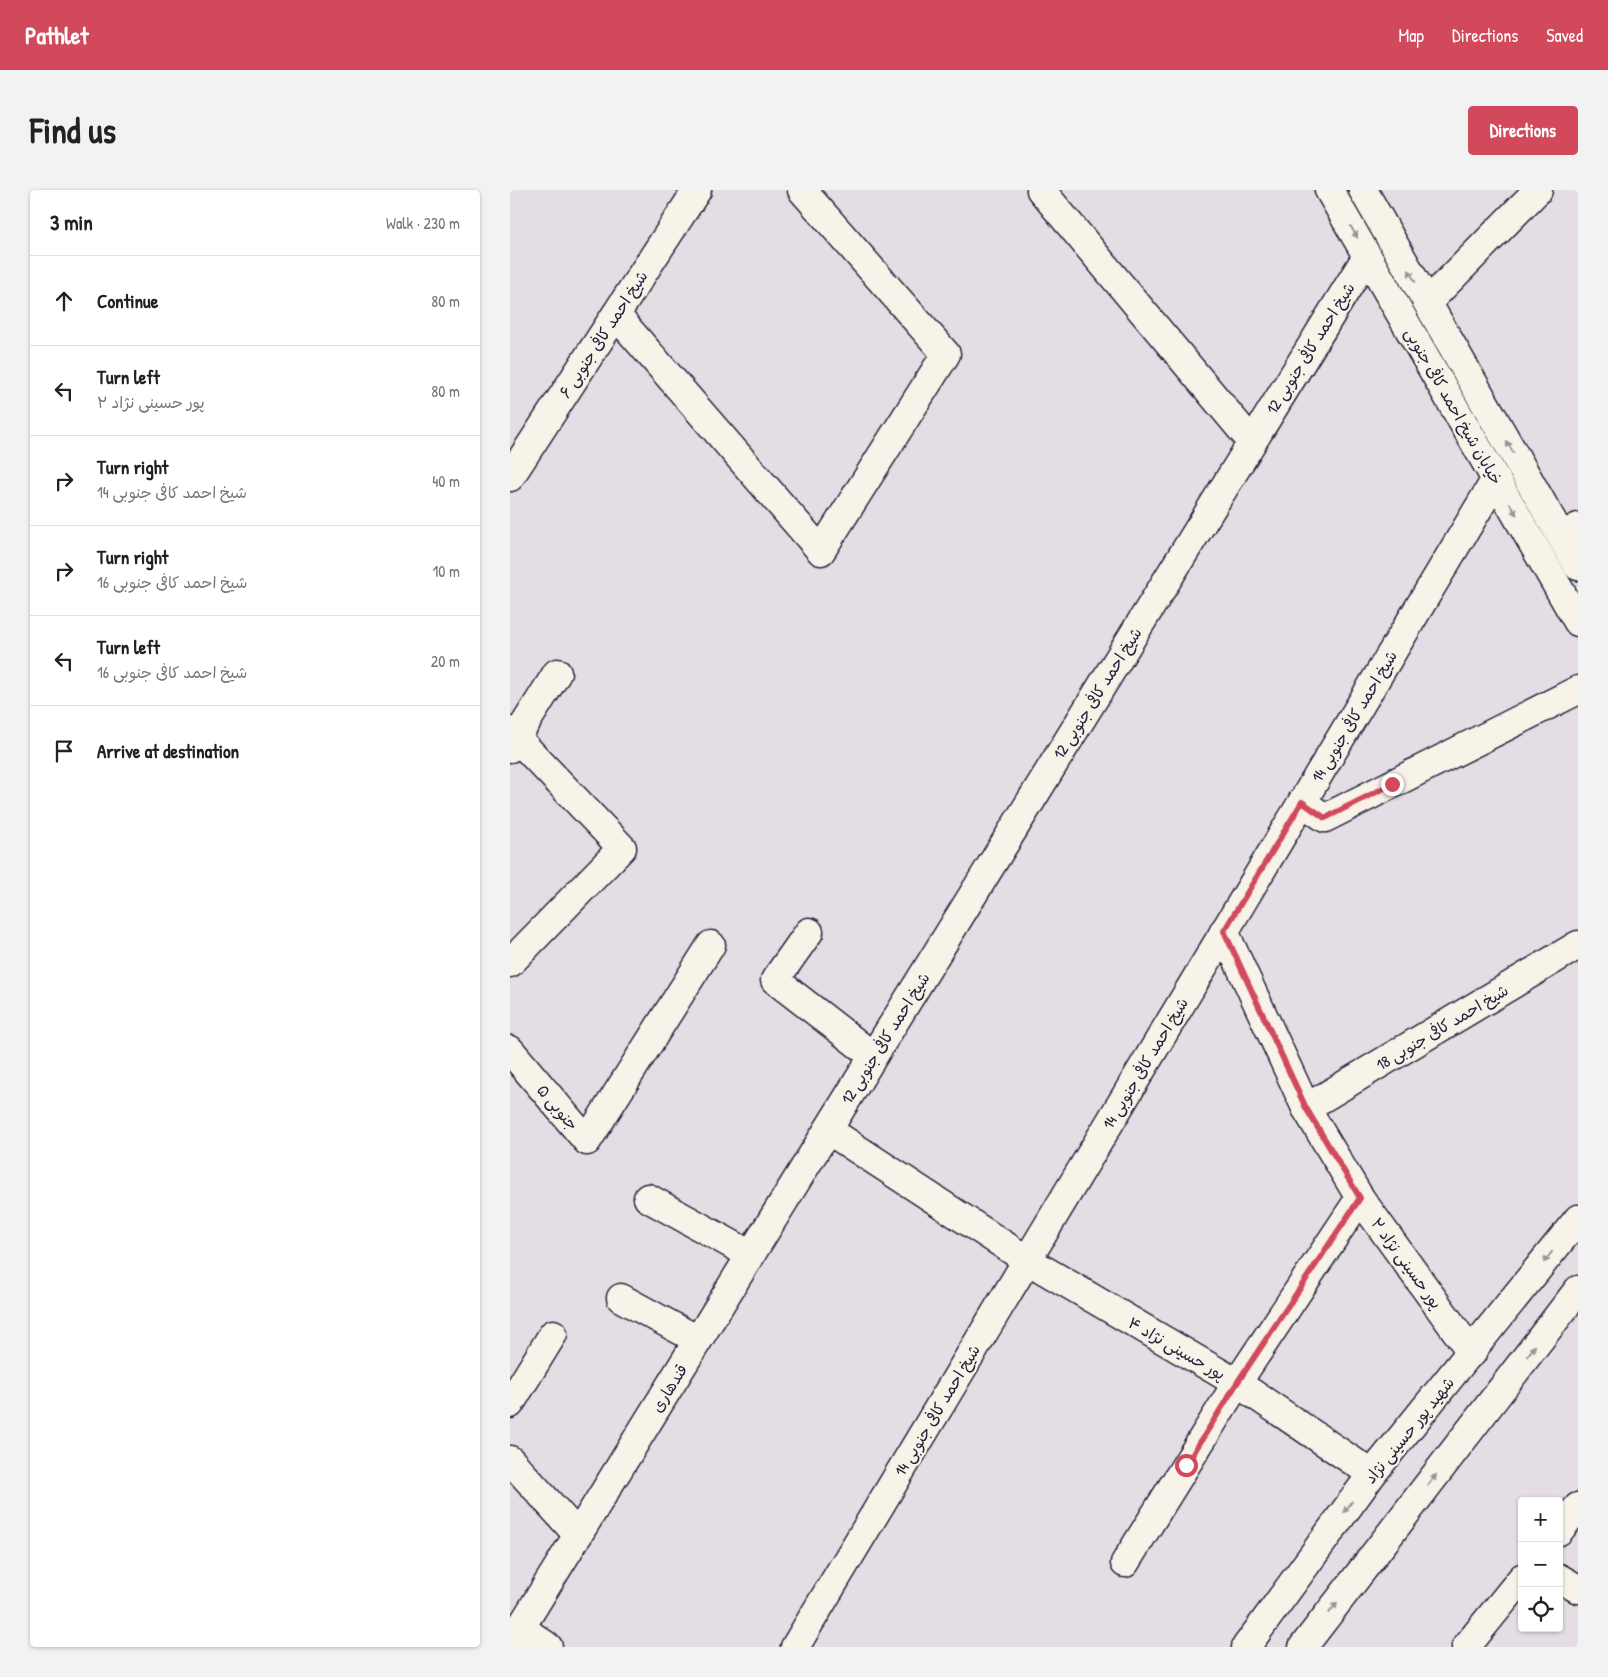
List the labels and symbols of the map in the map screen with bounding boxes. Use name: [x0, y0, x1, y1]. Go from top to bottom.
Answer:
one-way arrow: [1349, 226, 1358, 239]
street label: شیخ احمد کافی جنوبی ۶: [554, 266, 652, 402]
one-way arrow: [1408, 269, 1417, 282]
street label: شیخ احمد کافی جنوبی 12: [1261, 278, 1359, 418]
street label: خیابان شیخ احمد کافی جنوبی: [1400, 324, 1508, 488]
one-way arrow: [1506, 441, 1515, 454]
one-way arrow: [1509, 503, 1518, 516]
street label: شیخ احمد کافی جنوبی 12: [1048, 623, 1146, 763]
street label: شیخ احمد کافی جنوبی 14: [1306, 646, 1402, 786]
route end: [1381, 773, 1404, 796]
street label: شیخ احمد کافی جنوبی 12: [836, 968, 934, 1108]
street label: شیخ احمد کافی جنوبی 18: [1372, 979, 1512, 1075]
street label: شیخ احمد کافی جنوبی 14: [1097, 993, 1193, 1133]
street label: جنوبی ۵: [532, 1079, 584, 1135]
street label: پور حسینی نژاد ۲: [1366, 1213, 1448, 1313]
one-way arrow: [1542, 1250, 1553, 1263]
street label: پور حسینی نژاد ۴: [1124, 1311, 1230, 1385]
street label: شیخ احمد کافی جنوبی 14: [889, 1340, 985, 1480]
one-way arrow: [1526, 1345, 1537, 1358]
street label: قندهاری: [646, 1360, 692, 1416]
street label: شهید پور حسینی نژاد: [1359, 1372, 1459, 1488]
route start: [1175, 1454, 1198, 1477]
one-way arrow: [1427, 1473, 1437, 1486]
one-way arrow: [1343, 1500, 1353, 1514]
one-way arrow: [1328, 1601, 1338, 1615]

